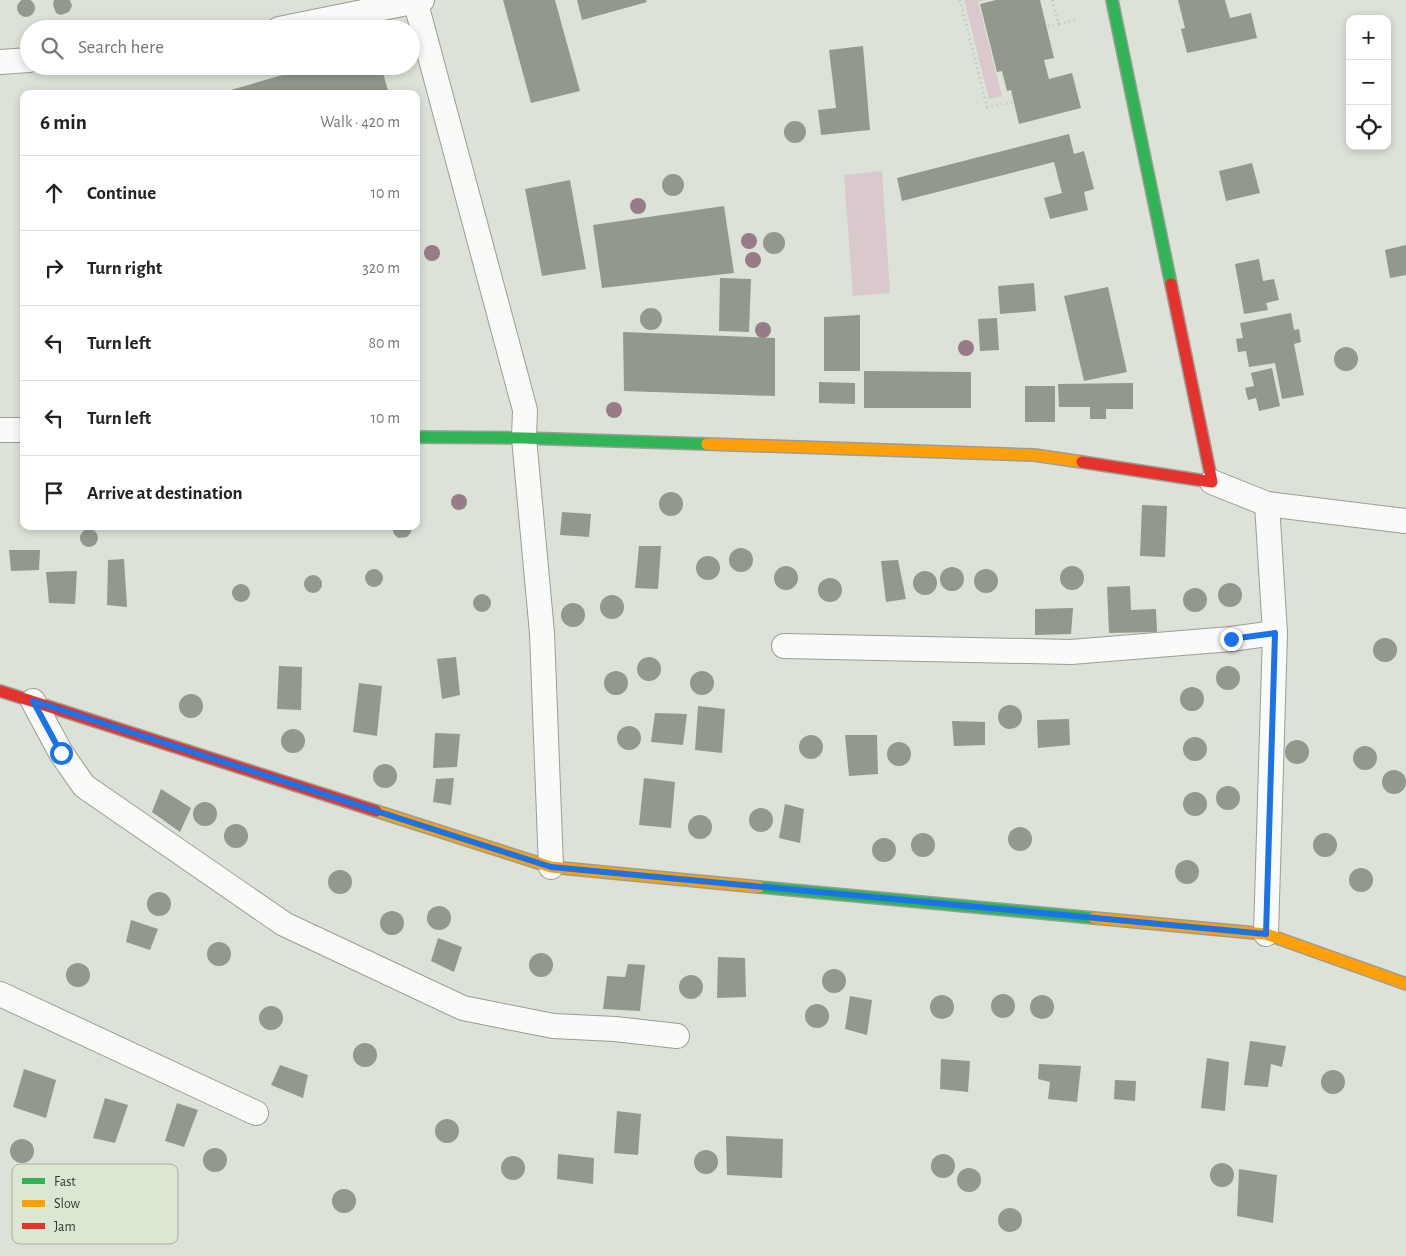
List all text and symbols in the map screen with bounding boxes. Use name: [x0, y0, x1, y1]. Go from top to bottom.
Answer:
map controls: [1346, 15, 1391, 150]
button: +: [1346, 15, 1391, 60]
search box: [20, 20, 420, 75]
icon: search: [38, 34, 66, 62]
text: Search here: [78, 38, 164, 57]
button: −: [1346, 60, 1391, 105]
button: locate: [1346, 105, 1391, 150]
text: 6 min: [40, 112, 87, 133]
text: Walk · 420 m: [320, 114, 400, 130]
icon: ahead: [40, 179, 68, 207]
text: Continue: [87, 184, 156, 203]
text: 10 m: [371, 185, 400, 201]
icon: right: [40, 254, 68, 282]
text: Turn right: [87, 259, 162, 278]
text: 320 m: [362, 260, 400, 276]
icon: left: [40, 329, 68, 357]
text: Turn left: [87, 334, 151, 353]
text: 80 m: [369, 335, 400, 351]
icon: left: [40, 404, 68, 432]
text: Turn left: [87, 409, 151, 428]
text: 10 m: [371, 410, 400, 426]
icon: arrive: [40, 479, 68, 507]
text: Arrive at destination: [87, 484, 243, 503]
route end: [1220, 628, 1243, 651]
route start: [50, 742, 73, 765]
legend: [12, 1164, 178, 1244]
text: Fast: [54, 1175, 76, 1189]
text: Slow: [54, 1197, 81, 1211]
text: Jam: [54, 1220, 76, 1234]

